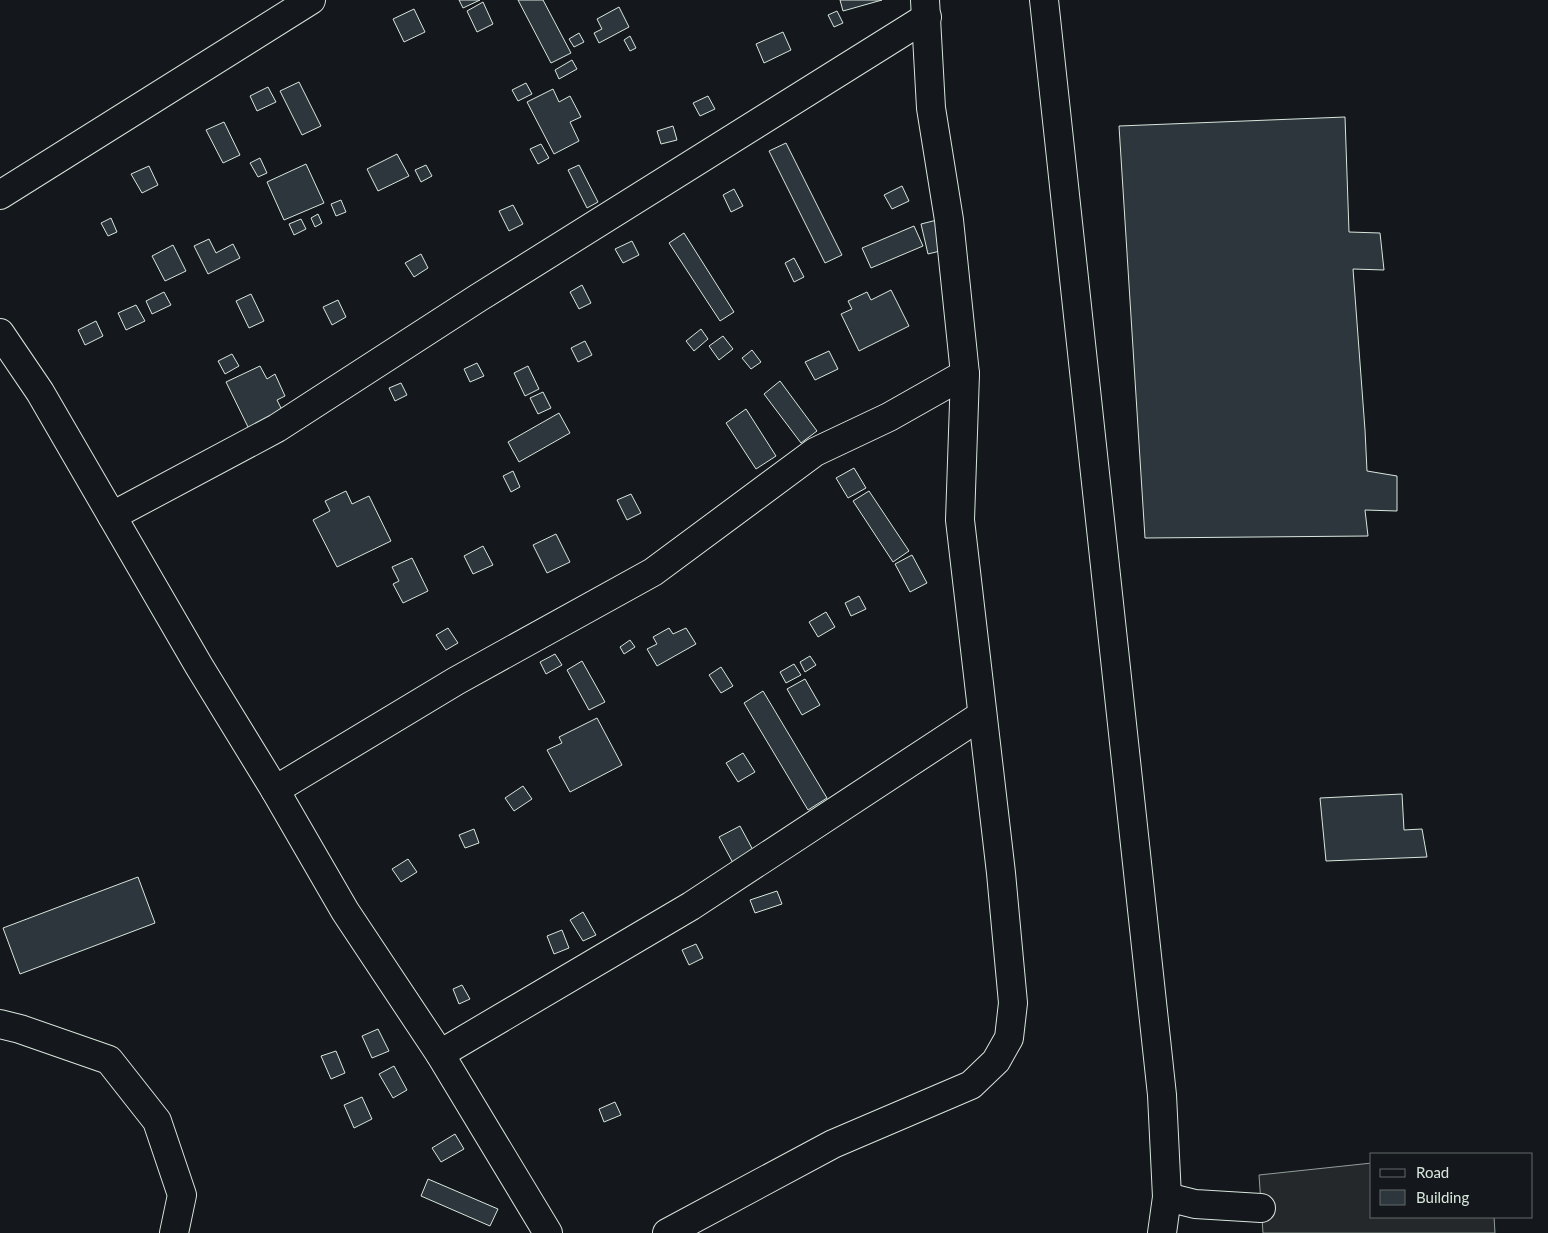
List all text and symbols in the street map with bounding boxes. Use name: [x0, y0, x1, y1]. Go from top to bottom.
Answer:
legend: [1370, 1153, 1533, 1218]
text: Road: [1416, 1163, 1449, 1181]
text: Building: [1416, 1188, 1469, 1206]

